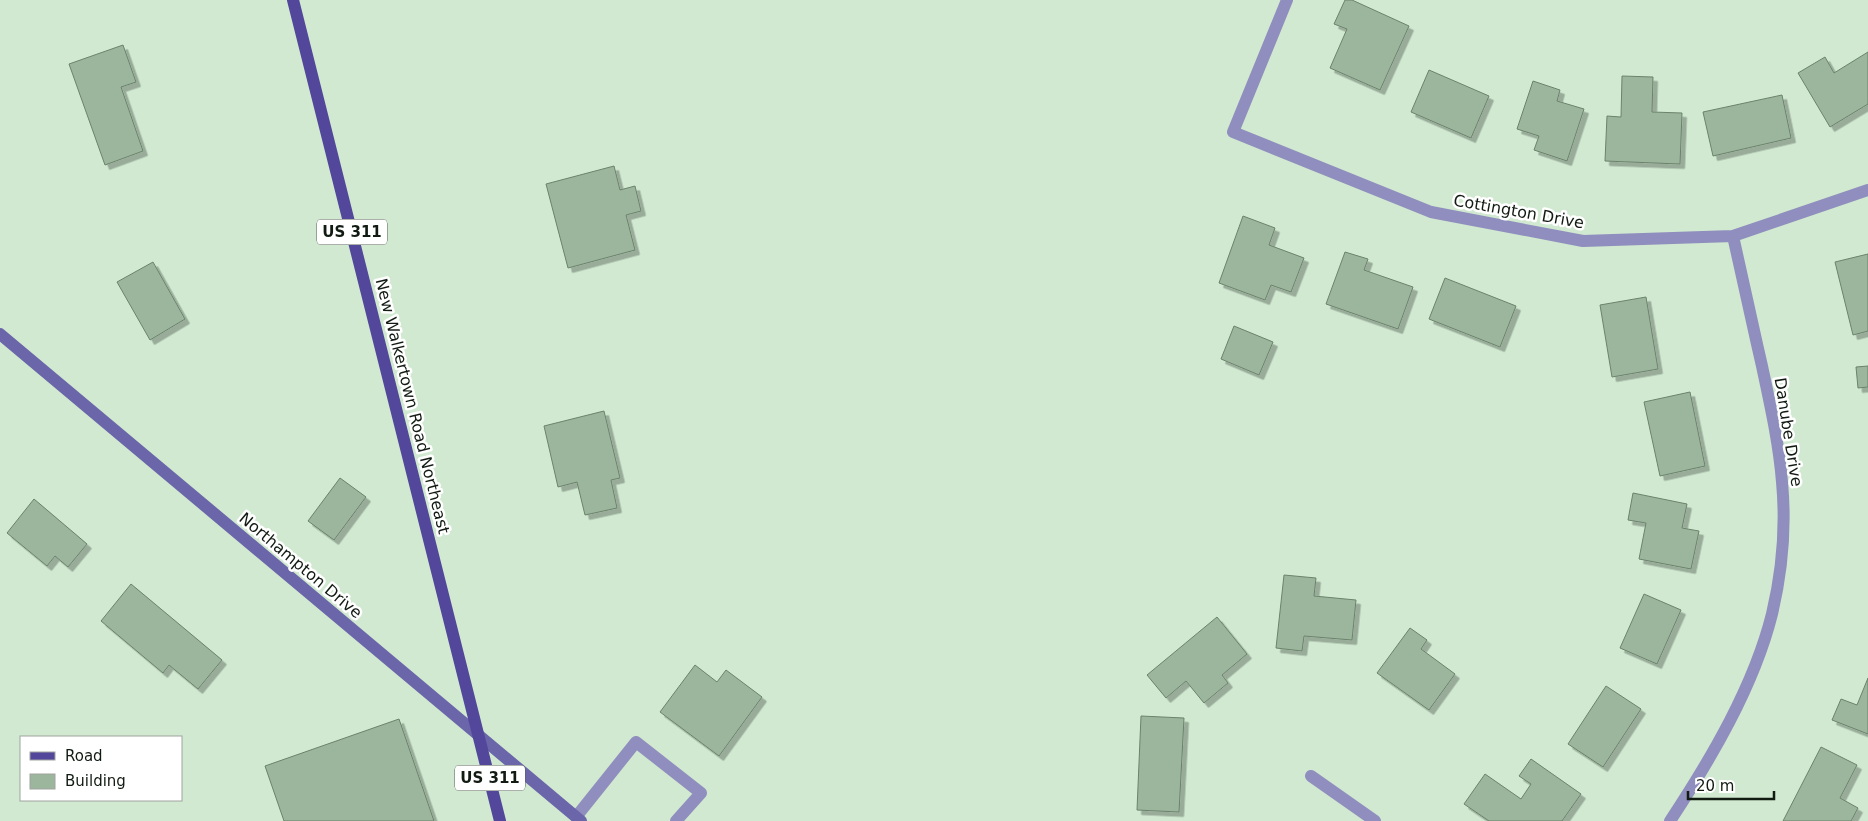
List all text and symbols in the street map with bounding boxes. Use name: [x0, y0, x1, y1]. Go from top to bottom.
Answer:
street label: Cottington Drive: [1452, 191, 1586, 232]
road number: US 311: [317, 220, 387, 244]
street label: New Walkertown Road Northeast: [372, 276, 454, 536]
street label: Danube Drive: [1771, 376, 1807, 488]
street label: Northampton Drive: [235, 509, 366, 622]
legend: [20, 736, 182, 801]
text: Road: [65, 747, 103, 765]
road number: US 311: [455, 766, 525, 790]
scale bar: [1688, 768, 1774, 800]
text: Building: [65, 772, 126, 790]
text: 20 m: [1696, 777, 1734, 795]

